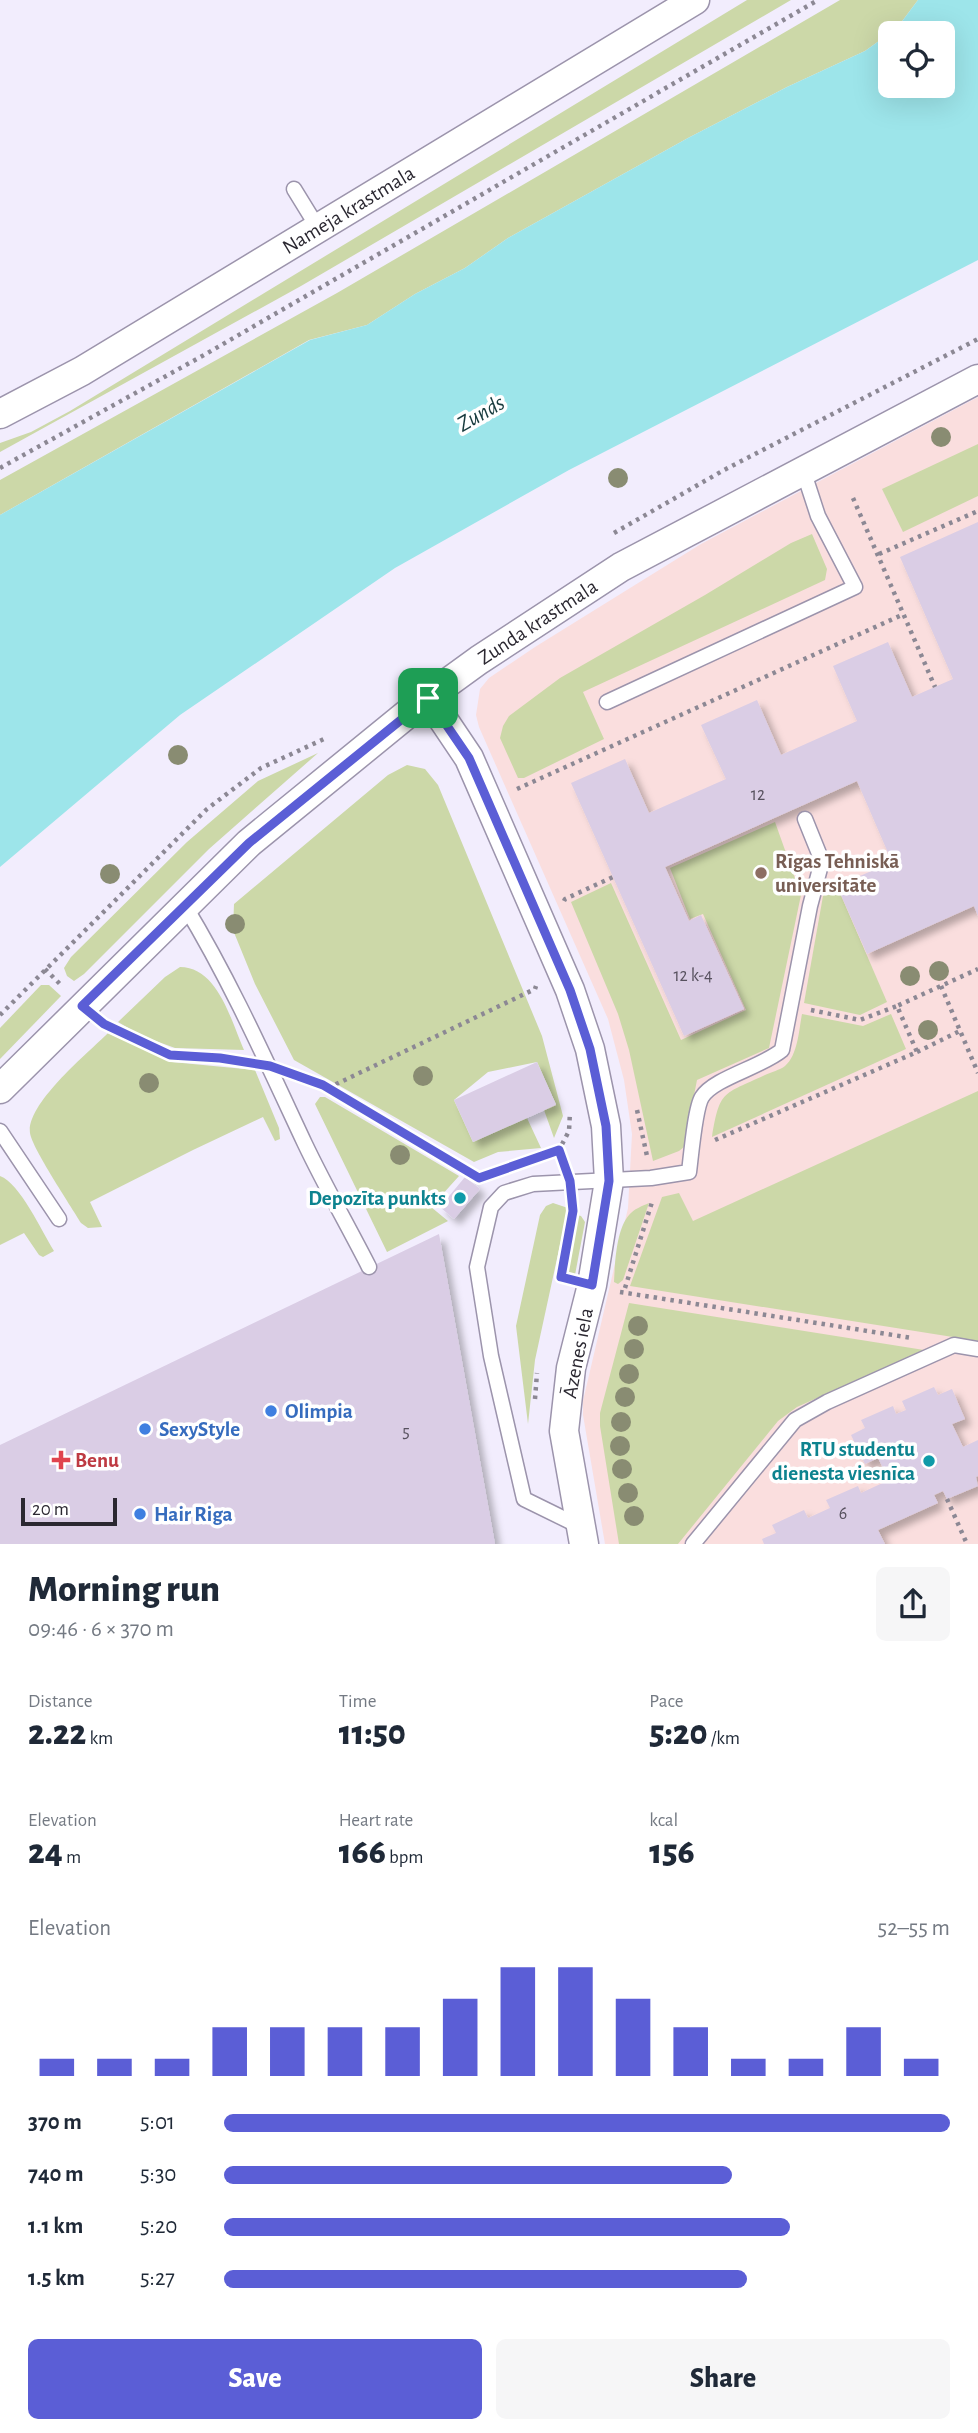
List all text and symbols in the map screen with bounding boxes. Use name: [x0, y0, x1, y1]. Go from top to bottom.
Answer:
map controls: [878, 21, 955, 98]
button: locate: [878, 21, 955, 98]
street label: Nameja krastmala: [279, 162, 418, 258]
water label: Zunds: [454, 391, 508, 437]
street label: Zunda krastmala: [474, 575, 601, 668]
pin: [398, 668, 458, 728]
icon: arrive: [409, 679, 447, 717]
house number: 12: [751, 786, 765, 804]
place label: Rīgas Tehniskā universitāte: [775, 851, 899, 896]
marker: Rīgas Tehniskā universitāte: [753, 865, 769, 881]
house number: 12 k-4: [673, 967, 713, 985]
place label: Depozīta punkts: [308, 1188, 446, 1209]
marker: Depozīta punkts: [452, 1190, 468, 1206]
street label: Āzenes iela: [558, 1306, 597, 1400]
place label: Olimpia: [285, 1401, 353, 1422]
marker: Olimpia: [263, 1403, 279, 1419]
place label: SexyStyle: [159, 1419, 240, 1440]
marker: SexyStyle: [137, 1421, 153, 1437]
house number: 5: [402, 1423, 410, 1441]
place label: RTU studentu dienesta viesnīca: [772, 1439, 915, 1484]
place label: Benu: [75, 1450, 119, 1471]
marker: Benu: [53, 1452, 69, 1468]
marker: RTU studentu dienesta viesnīca: [921, 1453, 937, 1469]
scale bar: [21, 1495, 117, 1527]
text: 20 m: [32, 1500, 69, 1519]
place label: Hair Riga: [154, 1504, 233, 1525]
house number: 6: [839, 1505, 847, 1523]
marker: Hair Riga: [132, 1506, 148, 1522]
button: share: [876, 1567, 950, 1641]
text: Morning run: [28, 1571, 220, 1609]
text: 09:46 · 6 × 370 m: [28, 1618, 174, 1641]
text: Distance: [28, 1692, 92, 1711]
text: Time: [339, 1692, 377, 1711]
text: Pace: [649, 1692, 684, 1711]
text: 2.22: [28, 1716, 86, 1751]
text: 11:50: [339, 1716, 406, 1751]
text: 5:20: [649, 1716, 708, 1751]
text: km: [86, 1729, 113, 1748]
text: /km: [708, 1729, 740, 1748]
text: Elevation: [28, 1811, 97, 1830]
text: Heart rate: [339, 1811, 413, 1830]
text: kcal: [649, 1811, 678, 1830]
text: 24: [28, 1835, 63, 1870]
text: 166: [339, 1835, 386, 1870]
text: 156: [649, 1835, 695, 1870]
text: m: [63, 1848, 81, 1867]
text: bpm: [386, 1848, 423, 1867]
text: Elevation: [28, 1917, 111, 1940]
text: 52–55 m: [878, 1917, 950, 1940]
text: 370 m: [28, 2111, 82, 2134]
text: 5:01: [140, 2111, 175, 2134]
text: 740 m: [28, 2163, 84, 2186]
text: 5:30: [140, 2163, 177, 2186]
text: 1.1 km: [28, 2215, 83, 2238]
text: 5:20: [140, 2215, 178, 2238]
text: 1.5 km: [28, 2267, 85, 2290]
text: 5:27: [140, 2267, 175, 2290]
button: Save: [28, 2339, 482, 2419]
button: Share: [496, 2339, 950, 2419]

